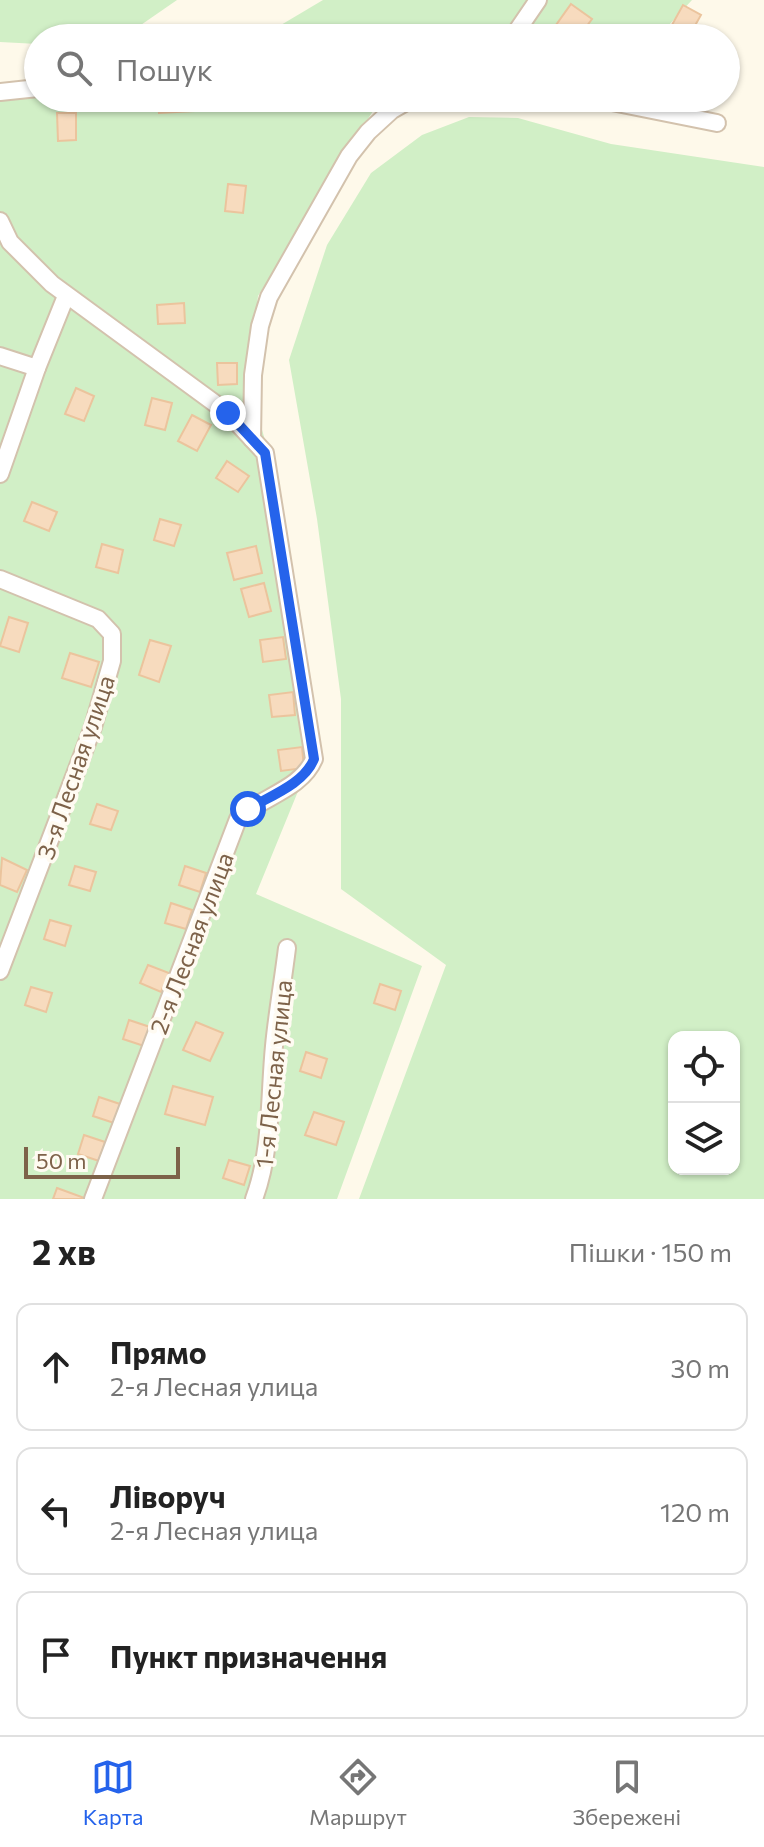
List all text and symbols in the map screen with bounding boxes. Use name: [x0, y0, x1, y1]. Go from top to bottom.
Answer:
search box: [24, 24, 740, 112]
icon: search: [52, 46, 96, 90]
text: Пошук: [116, 50, 213, 87]
route end: [210, 395, 246, 431]
street label: 3-я Лесная улица: [30, 671, 120, 863]
route start: [230, 791, 266, 827]
street label: 2-я Лесная улица: [143, 848, 239, 1038]
street label: 1-я Лесная улица: [249, 978, 297, 1170]
map controls: [668, 1031, 740, 1175]
button: locate: [668, 1031, 740, 1103]
button: layers: [668, 1103, 740, 1175]
scale bar: [24, 1143, 180, 1179]
text: 50 m: [36, 1147, 86, 1174]
text: 2 хв: [32, 1230, 96, 1272]
text: Пішки · 150 m: [569, 1236, 732, 1267]
text: Прямо: [110, 1333, 207, 1370]
icon: ahead: [34, 1345, 78, 1389]
text: 30 m: [671, 1352, 730, 1383]
text: 2-я Лесная улица: [110, 1370, 318, 1401]
text: Ліворуч: [110, 1477, 226, 1514]
icon: left: [34, 1489, 78, 1533]
text: 120 m: [660, 1496, 730, 1527]
text: 2-я Лесная улица: [110, 1514, 318, 1545]
icon: arrive: [34, 1633, 78, 1677]
text: Пункт призначення: [110, 1637, 387, 1674]
tab: Карта: [83, 1755, 143, 1830]
tab: Маршрут: [309, 1755, 407, 1830]
tab: Збережені: [572, 1755, 681, 1830]

